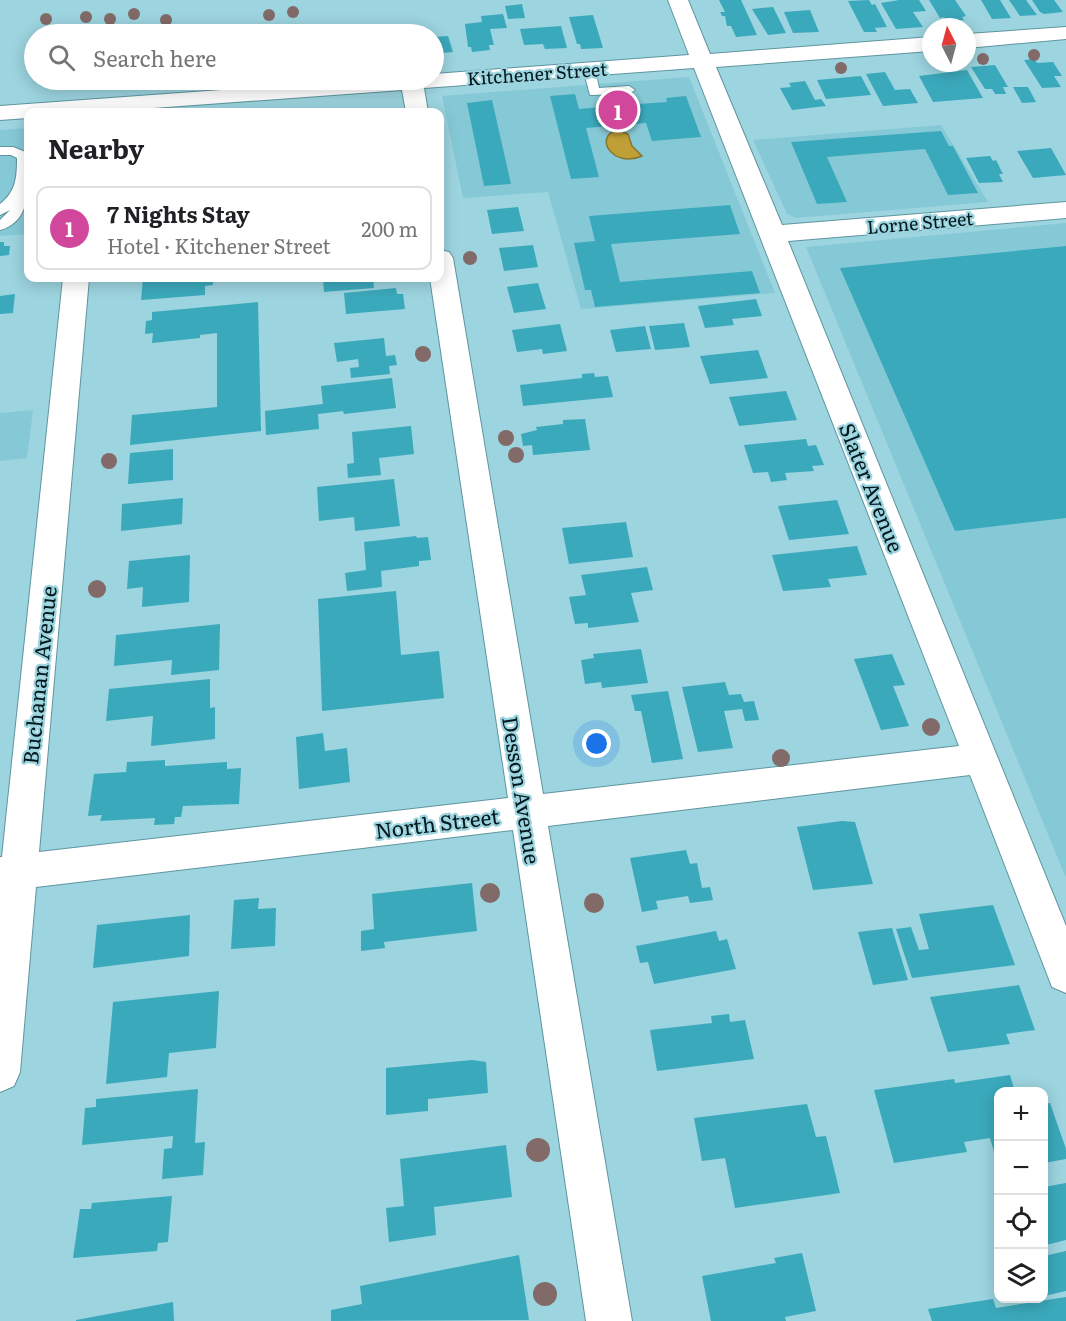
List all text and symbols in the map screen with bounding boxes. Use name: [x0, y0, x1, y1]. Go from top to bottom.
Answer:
north arrow: [922, 18, 976, 72]
search box: [24, 24, 444, 90]
icon: search: [45, 41, 78, 74]
text: Search here: [93, 41, 216, 74]
street label: Kitchener Street: [466, 55, 609, 91]
pin: 1: [598, 88, 638, 132]
text: Nearby: [48, 128, 144, 167]
text: 7 Nights Stay: [107, 197, 250, 230]
street label: Lorne Street: [866, 204, 975, 240]
text: 1: [65, 213, 74, 243]
text: 200 m: [361, 213, 418, 243]
text: Hotel · Kitchener Street: [107, 230, 331, 260]
street label: Slater Avenue: [833, 418, 913, 557]
street label: Buchanan Avenue: [13, 584, 63, 766]
street label: Desson Avenue: [496, 714, 550, 866]
your location: [582, 729, 611, 758]
street label: North Street: [373, 799, 502, 845]
map controls: [994, 1087, 1048, 1303]
button: +: [994, 1087, 1048, 1141]
button: −: [994, 1141, 1048, 1195]
button: locate: [994, 1195, 1048, 1249]
button: layers: [994, 1249, 1048, 1303]

